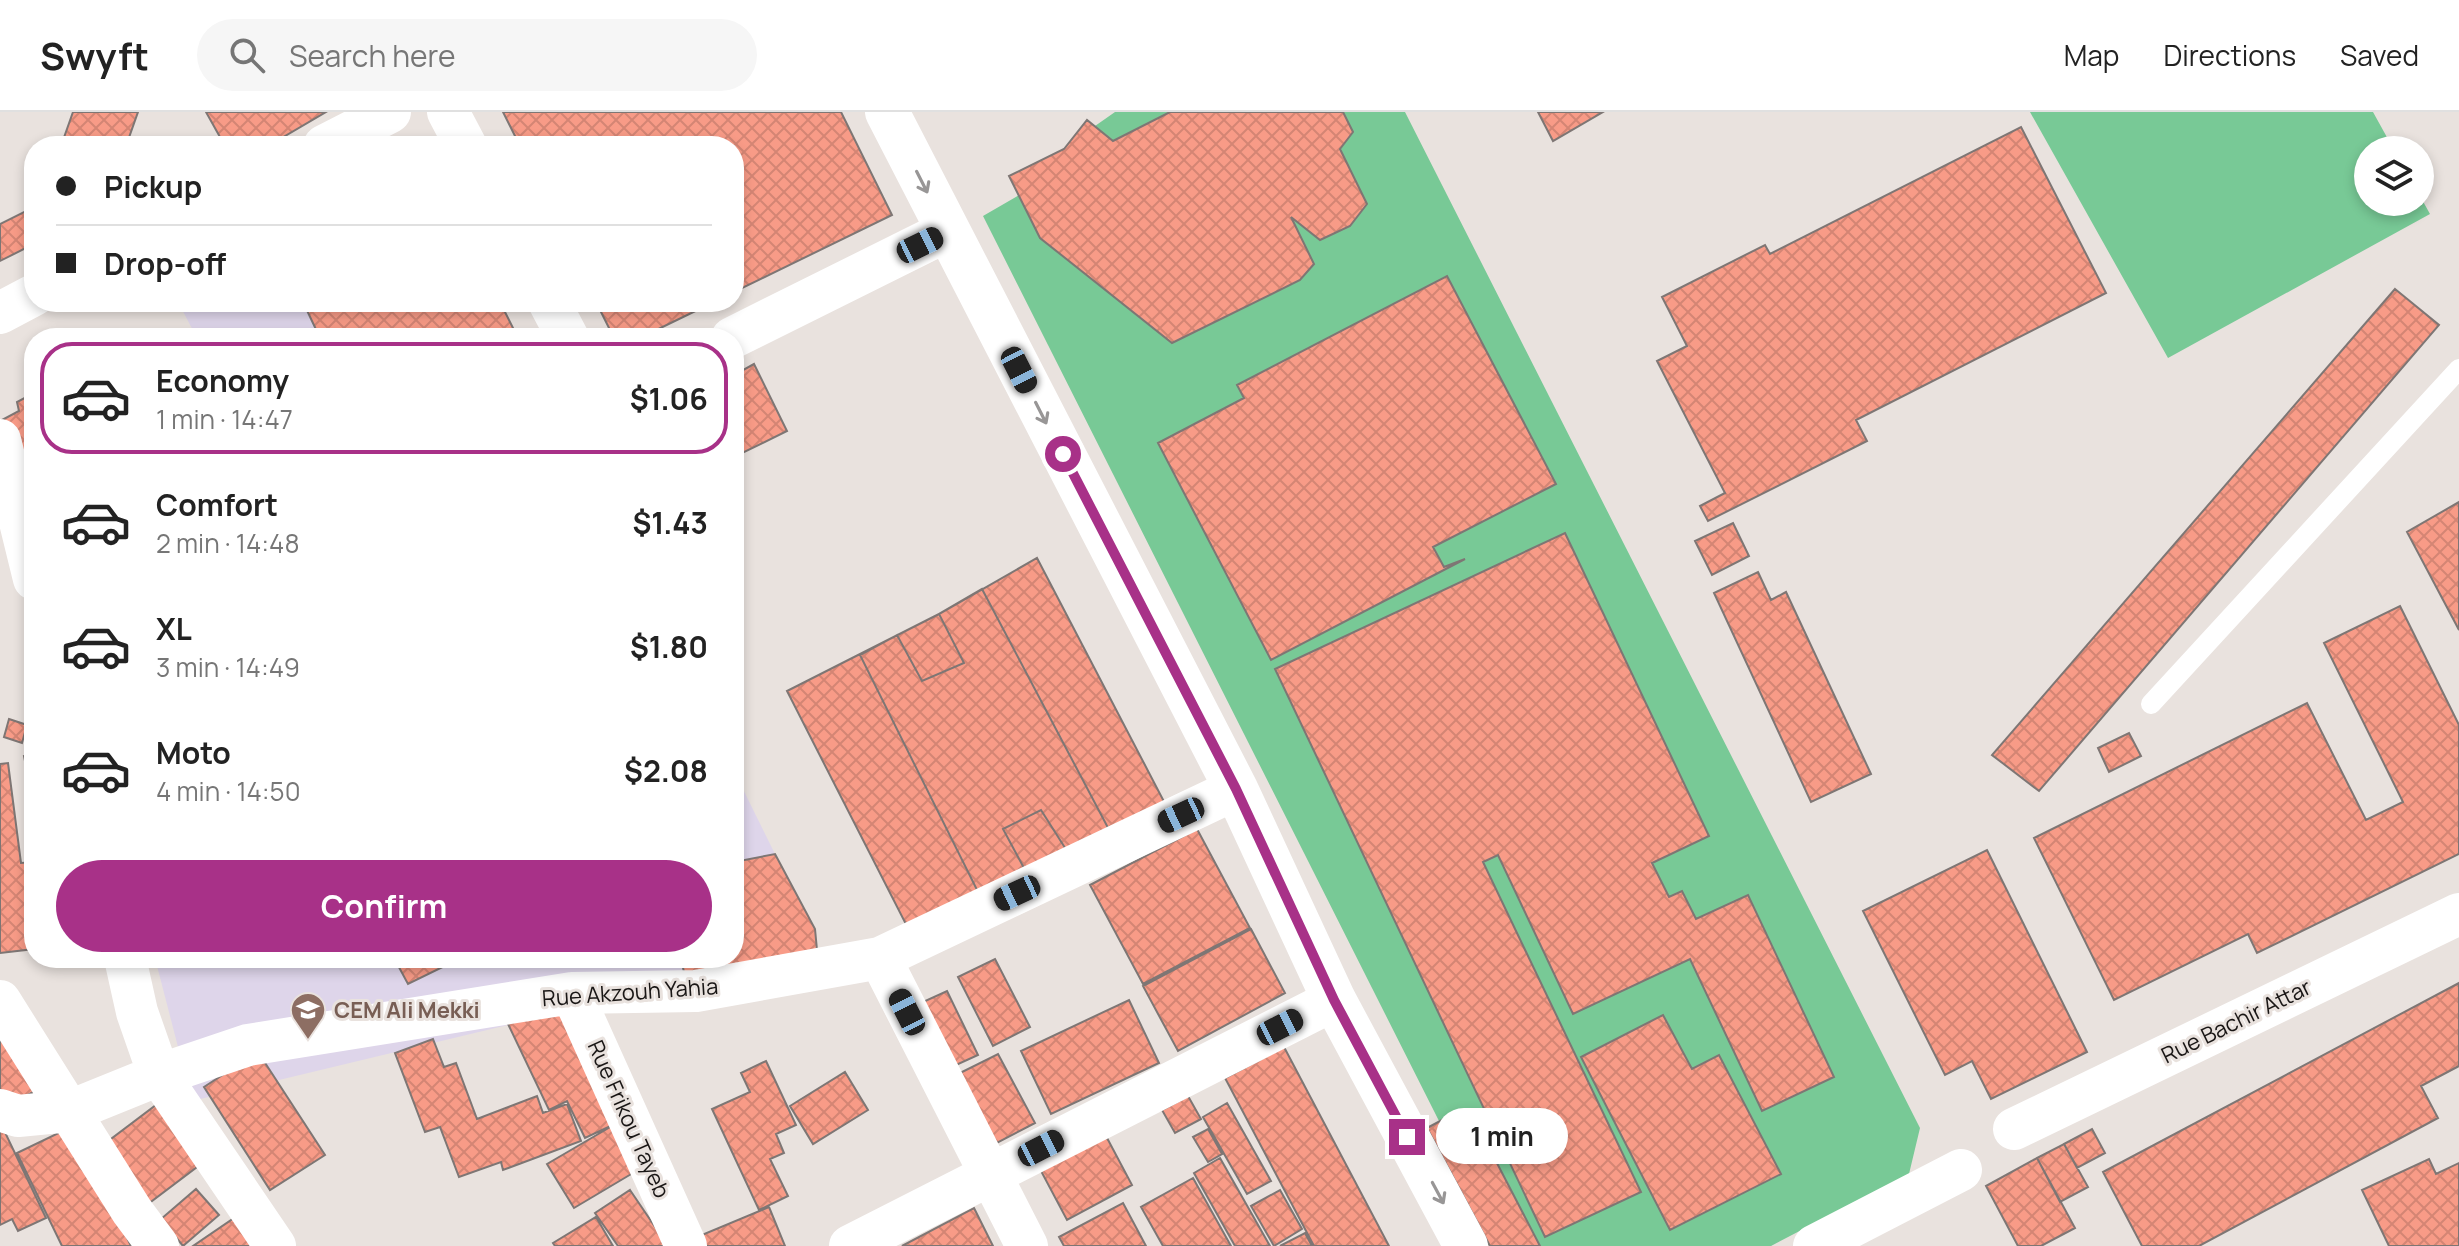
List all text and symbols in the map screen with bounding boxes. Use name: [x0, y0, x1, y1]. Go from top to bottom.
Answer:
search box: [197, 19, 757, 91]
text: Swyft: [40, 29, 149, 81]
icon: search: [225, 33, 269, 77]
text: Search here: [289, 35, 456, 76]
text: Map: [2064, 36, 2119, 74]
text: Directions: [2163, 36, 2296, 74]
text: Saved: [2340, 36, 2419, 74]
map controls: [2354, 136, 2434, 216]
button: layers: [2354, 136, 2434, 216]
text: Pickup: [104, 166, 202, 207]
one-way arrow: [915, 169, 930, 193]
car: [893, 224, 947, 266]
text: Drop-off: [104, 243, 226, 284]
car: [997, 343, 1041, 397]
text: Economy: [156, 360, 289, 401]
icon: car: [60, 362, 132, 434]
text: $1.06: [630, 378, 708, 419]
one-way arrow: [1034, 400, 1050, 424]
text: 1 min · 14:47: [156, 401, 293, 437]
route start: [1045, 436, 1081, 472]
text: Comfort: [156, 484, 278, 525]
icon: car: [60, 486, 132, 558]
text: $1.43: [632, 502, 708, 543]
text: 2 min · 14:48: [156, 525, 300, 561]
text: XL: [156, 608, 192, 649]
icon: car: [60, 610, 132, 682]
text: $1.80: [630, 626, 708, 667]
text: 3 min · 14:49: [156, 649, 300, 685]
text: Moto: [156, 732, 231, 773]
icon: car: [60, 734, 132, 806]
text: $2.08: [624, 750, 708, 791]
text: 4 min · 14:50: [156, 773, 301, 809]
car: [1154, 794, 1208, 836]
button: Confirm: [56, 860, 712, 952]
car: [990, 872, 1044, 914]
street label: Rue Akzouh Yahia: [541, 971, 719, 1013]
street label: Rue Bachir Attar: [2156, 972, 2316, 1070]
car: [885, 985, 929, 1039]
school or university icon: CEM Ali Mekki: [289, 991, 327, 1041]
place label: CEM Ali Mekki: [334, 995, 480, 1025]
car: [1253, 1005, 1307, 1049]
street label: Rue Frikou Tayeb: [581, 1035, 677, 1203]
callout: 1 min: [1435, 1109, 1567, 1165]
text: 1 min: [1470, 1118, 1534, 1154]
route end: [1389, 1119, 1425, 1155]
car: [1014, 1126, 1068, 1170]
one-way arrow: [1430, 1181, 1446, 1205]

